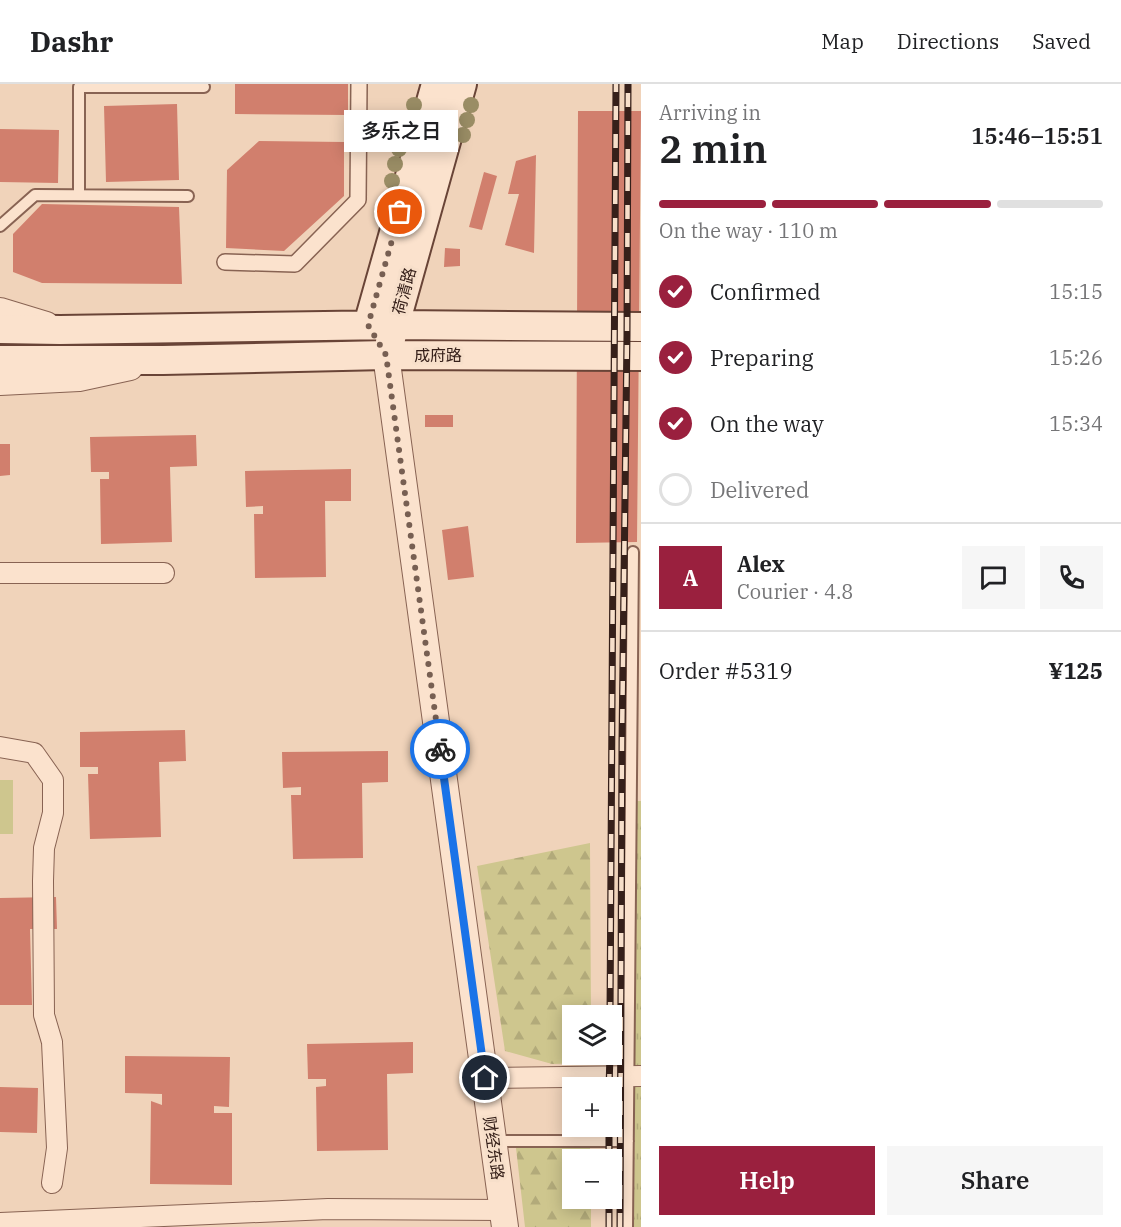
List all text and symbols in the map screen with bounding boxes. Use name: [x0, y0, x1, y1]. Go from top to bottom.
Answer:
text: Dashr: [30, 23, 113, 60]
text: Map: [821, 27, 864, 55]
text: Directions: [897, 27, 999, 55]
text: Saved: [1032, 27, 1091, 55]
text: Arriving in: [659, 99, 761, 126]
callout: 多乐之日: [343, 110, 457, 152]
text: 多乐之日: [361, 117, 441, 144]
text: 15:46–15:51: [971, 121, 1103, 150]
text: 2 min: [659, 123, 767, 174]
pin: [374, 186, 425, 237]
icon: bag: [383, 195, 416, 228]
text: On the way · 110 m: [659, 217, 838, 244]
street label: 荷清路: [388, 265, 420, 317]
icon: check: [659, 275, 692, 308]
text: Confirmed: [710, 277, 821, 306]
text: 15:15: [1049, 278, 1103, 305]
icon: check: [659, 341, 692, 374]
text: Preparing: [710, 343, 814, 372]
text: 15:26: [1049, 344, 1103, 371]
street label: 成府路: [414, 345, 462, 365]
icon: check: [659, 407, 692, 440]
text: On the way: [710, 409, 824, 438]
text: 15:34: [1049, 410, 1103, 437]
text: Delivered: [710, 475, 809, 504]
button: chat: [962, 546, 1025, 609]
button: phone: [1040, 546, 1103, 609]
text: Alex: [737, 549, 785, 578]
text: A: [683, 563, 698, 592]
text: Courier · 4.8: [737, 578, 853, 605]
text: Order #5319: [659, 656, 793, 685]
text: ¥125: [1048, 656, 1103, 685]
courier: [410, 719, 470, 779]
icon: bike: [424, 733, 457, 766]
map controls: [562, 1005, 622, 1209]
button: layers: [562, 1005, 622, 1065]
pin: [459, 1052, 510, 1103]
icon: home: [468, 1061, 501, 1094]
button: +: [562, 1077, 622, 1137]
street label: 财经东路: [480, 1115, 508, 1181]
button: Help: [659, 1146, 875, 1215]
button: Share: [887, 1146, 1103, 1215]
button: −: [562, 1149, 622, 1209]

